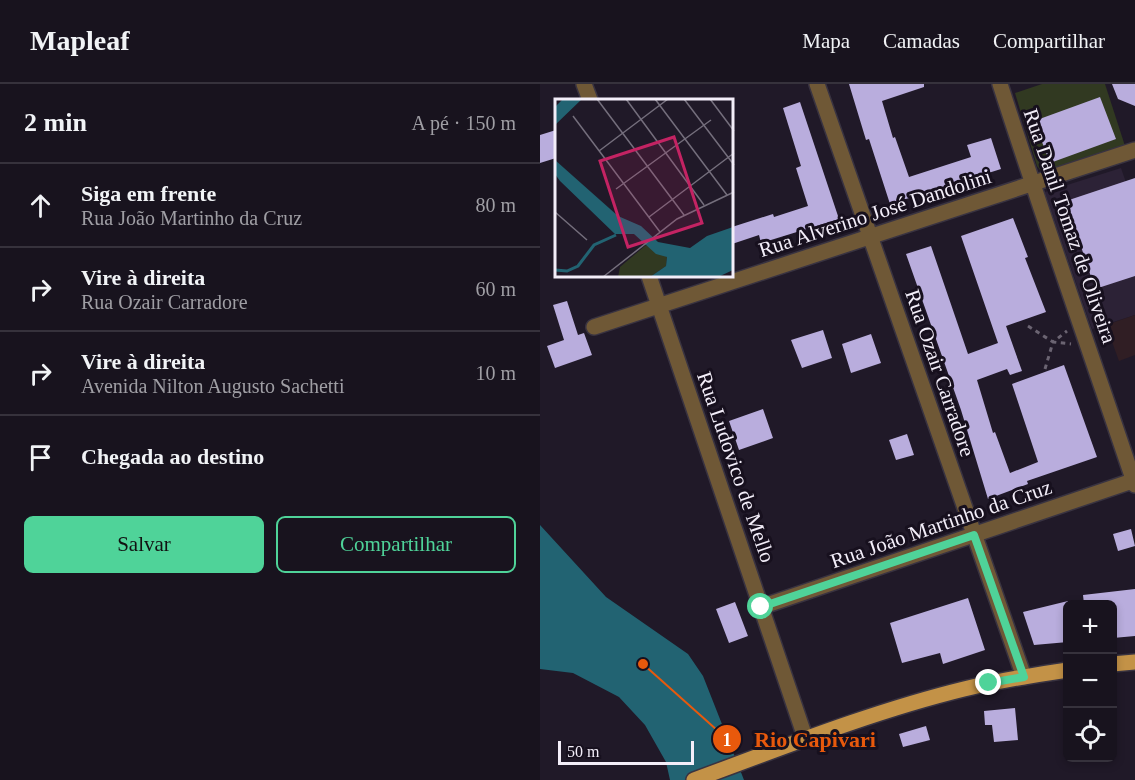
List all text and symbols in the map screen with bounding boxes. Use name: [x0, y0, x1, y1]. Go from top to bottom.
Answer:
text: Mapleaf: [30, 25, 130, 56]
text: Mapa: [802, 29, 850, 53]
text: Camadas: [883, 29, 960, 53]
text: Compartilhar: [993, 29, 1105, 53]
inset map: [555, 99, 734, 278]
street label: Rua Danil Tomaz de Oliveira: [1019, 106, 1122, 347]
text: 2 min: [24, 108, 87, 137]
text: A pé · 150 m: [412, 112, 516, 134]
street label: Rua Alverino José Dandolini: [756, 164, 995, 262]
text: Siga em frente: [81, 181, 216, 206]
icon: ahead: [24, 189, 57, 222]
text: 80 m: [475, 194, 516, 216]
text: Rua João Martinho da Cruz: [81, 207, 302, 229]
text: Vire à direita: [81, 265, 205, 290]
icon: right: [24, 273, 57, 306]
text: 60 m: [475, 278, 516, 300]
street label: Rua Ozair Carradore: [900, 286, 980, 460]
text: Rua Ozair Carradore: [81, 291, 248, 313]
text: Vire à direita: [81, 349, 205, 374]
icon: right: [24, 357, 57, 390]
text: 10 m: [475, 362, 516, 384]
street label: Rua Ludovico de Mello: [692, 369, 780, 565]
text: Avenida Nilton Augusto Sachetti: [81, 375, 345, 397]
icon: arrive: [24, 441, 57, 474]
text: Chegada ao destino: [81, 444, 264, 469]
street label: Rua João Martinho da Cruz: [827, 475, 1055, 573]
button: Salvar: [24, 516, 264, 573]
button: Compartilhar: [276, 516, 516, 573]
route start: [747, 593, 773, 619]
map controls: [1063, 600, 1117, 762]
button: +: [1063, 600, 1117, 654]
button: −: [1063, 654, 1117, 708]
route end: [975, 669, 1001, 695]
button: locate: [1063, 708, 1117, 762]
callout: Rio Capivari: [712, 719, 888, 759]
text: Rio Capivari: [754, 727, 876, 752]
text: 1: [723, 730, 732, 750]
scale bar: [558, 738, 694, 766]
text: 50 m: [567, 743, 599, 760]

